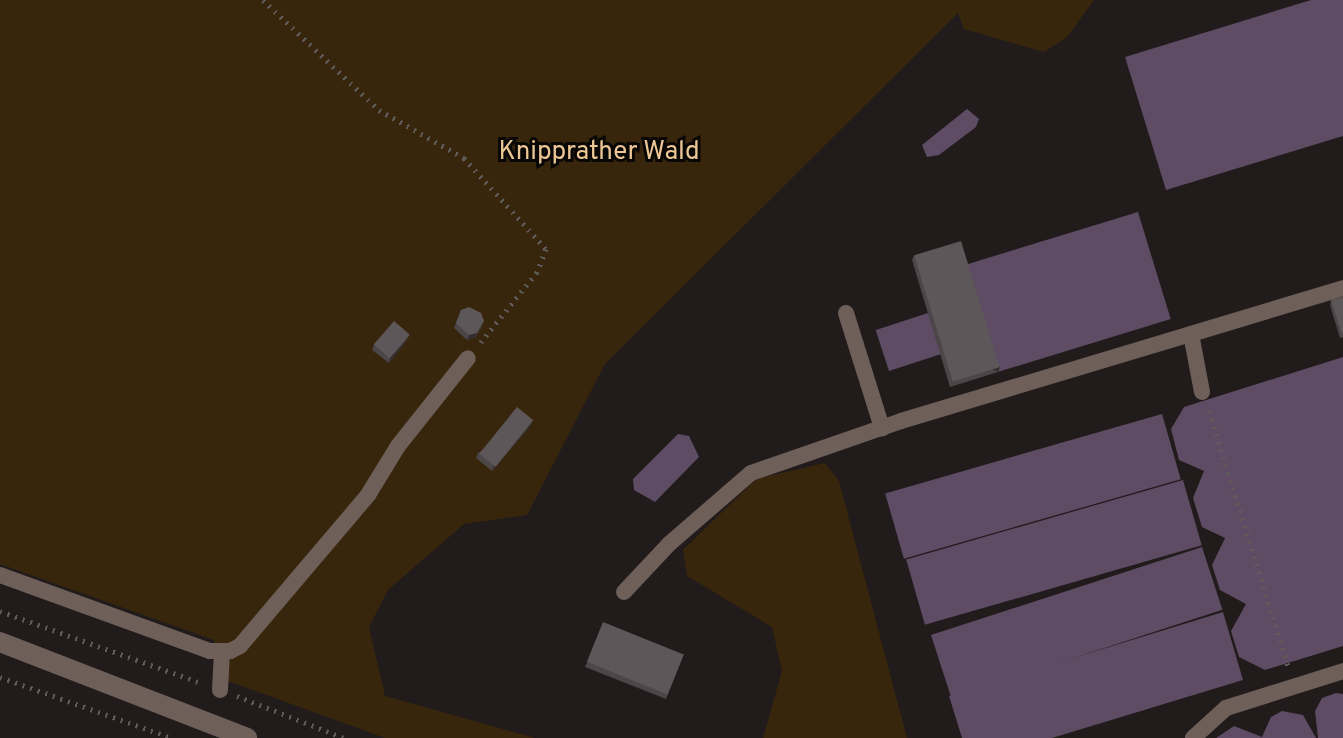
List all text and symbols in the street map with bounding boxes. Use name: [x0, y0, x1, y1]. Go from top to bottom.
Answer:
park label: Knipprather Wald: [498, 137, 700, 169]

